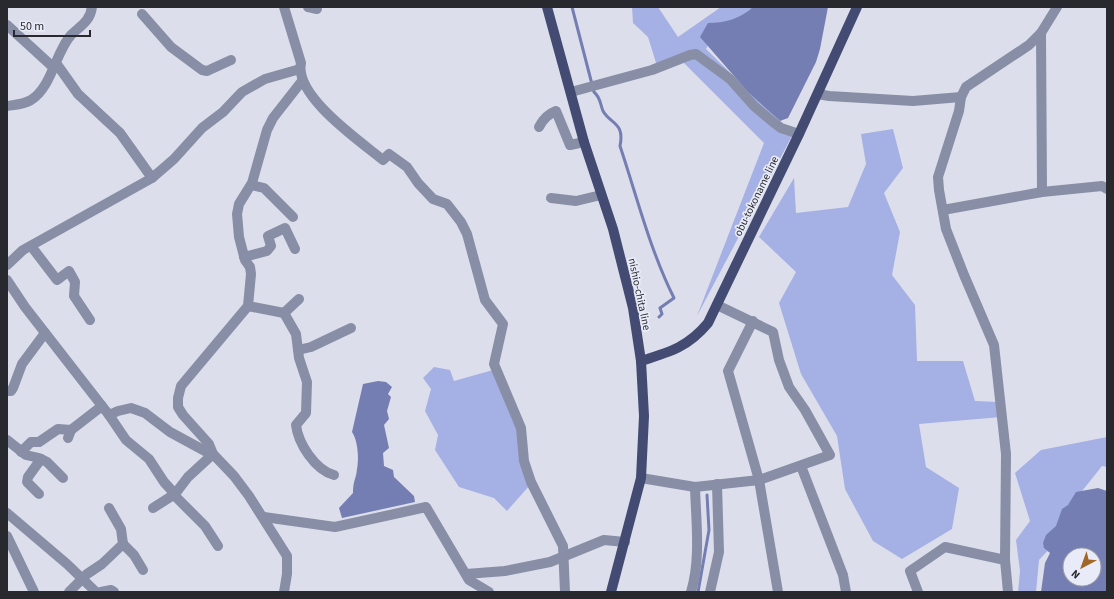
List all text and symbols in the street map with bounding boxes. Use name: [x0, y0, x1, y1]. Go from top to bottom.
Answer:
scale bar: [14, 12, 90, 38]
text: 50 m: [20, 18, 44, 35]
street label: obu-tokoname line: [731, 153, 783, 239]
street label: nishio-chita line: [625, 257, 655, 332]
north arrow: [1062, 547, 1102, 587]
text: N: [1068, 566, 1083, 582]

